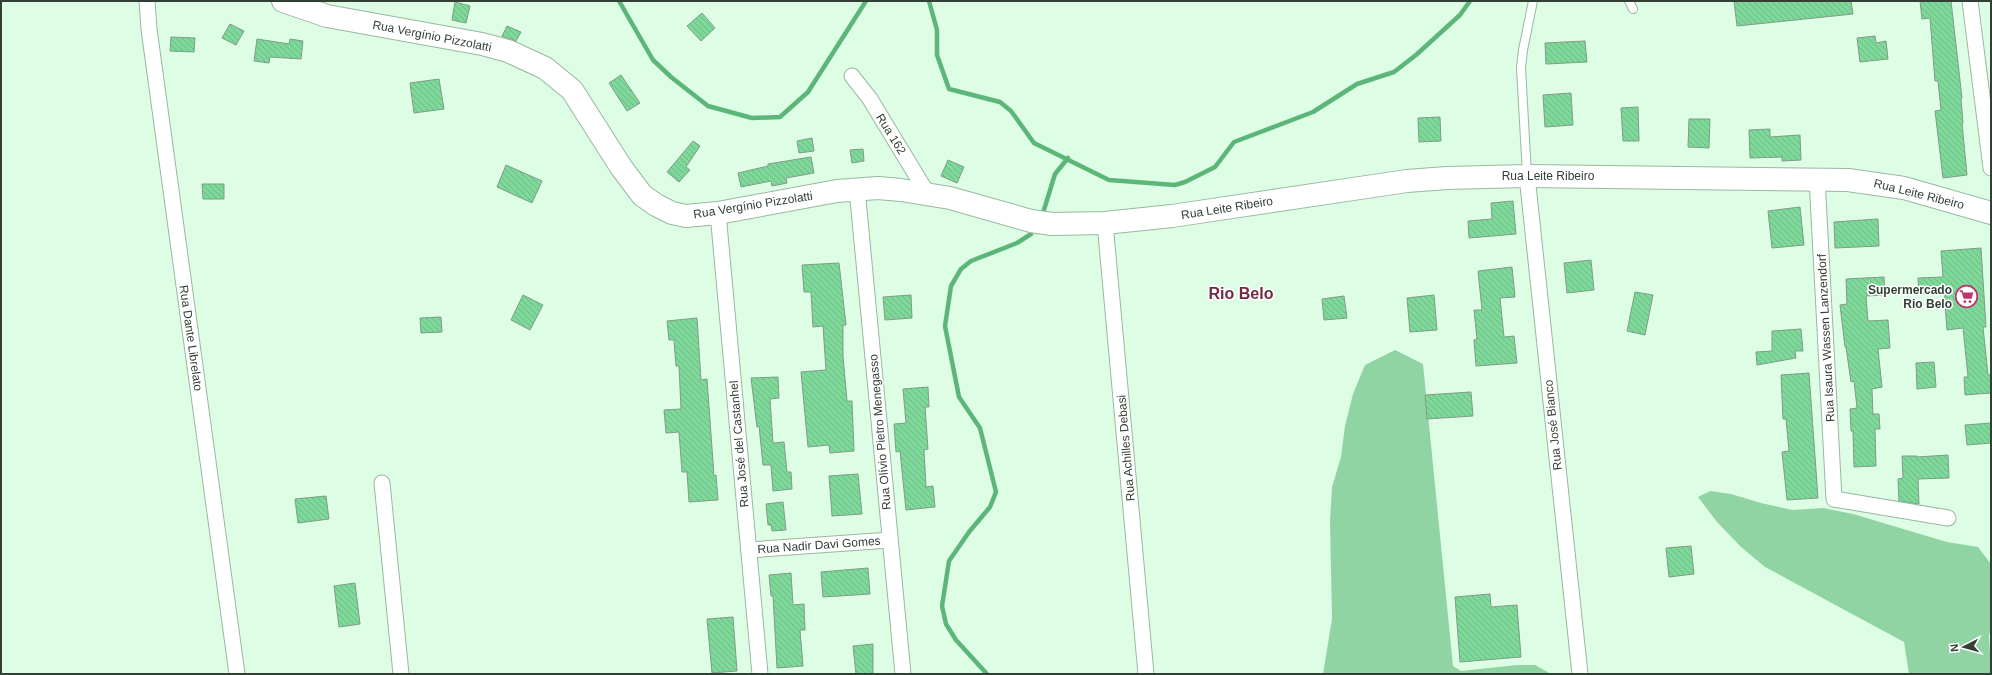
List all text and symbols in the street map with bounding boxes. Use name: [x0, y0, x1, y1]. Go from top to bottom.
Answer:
street label: Rua Vergínio Pizzolatti: [371, 18, 493, 54]
street label: Rua 162: [873, 111, 909, 157]
street label: Rua Leite Ribeiro: [1502, 169, 1595, 183]
street label: Rua Leite Ribeiro: [1872, 176, 1966, 212]
street label: Rua Vergínio Pizzolatti: [692, 189, 814, 221]
street label: Rua Leite Ribeiro: [1180, 194, 1274, 222]
street label: Rua Isaura Wassen Lanzendorf: [1815, 253, 1837, 422]
place label: Supermercado Rio Belo: [1868, 283, 1952, 311]
street label: Rua Dante Librelato: [177, 284, 205, 392]
supermarket icon: Supermercado Rio Belo: [1954, 284, 1980, 310]
district label: Rio Belo: [1209, 285, 1274, 302]
street label: Rua Olívio Pietro Menegasso: [866, 353, 894, 510]
street label: Rua José Bianco: [1541, 379, 1565, 471]
street label: Rua José del Castanhel: [726, 380, 752, 508]
street label: Rua Achilles Debasi: [1114, 394, 1138, 502]
street label: Rua Nadir Davi Gomes: [757, 534, 881, 556]
north arrow: [1944, 627, 1984, 667]
text: N: [1948, 643, 1960, 653]

